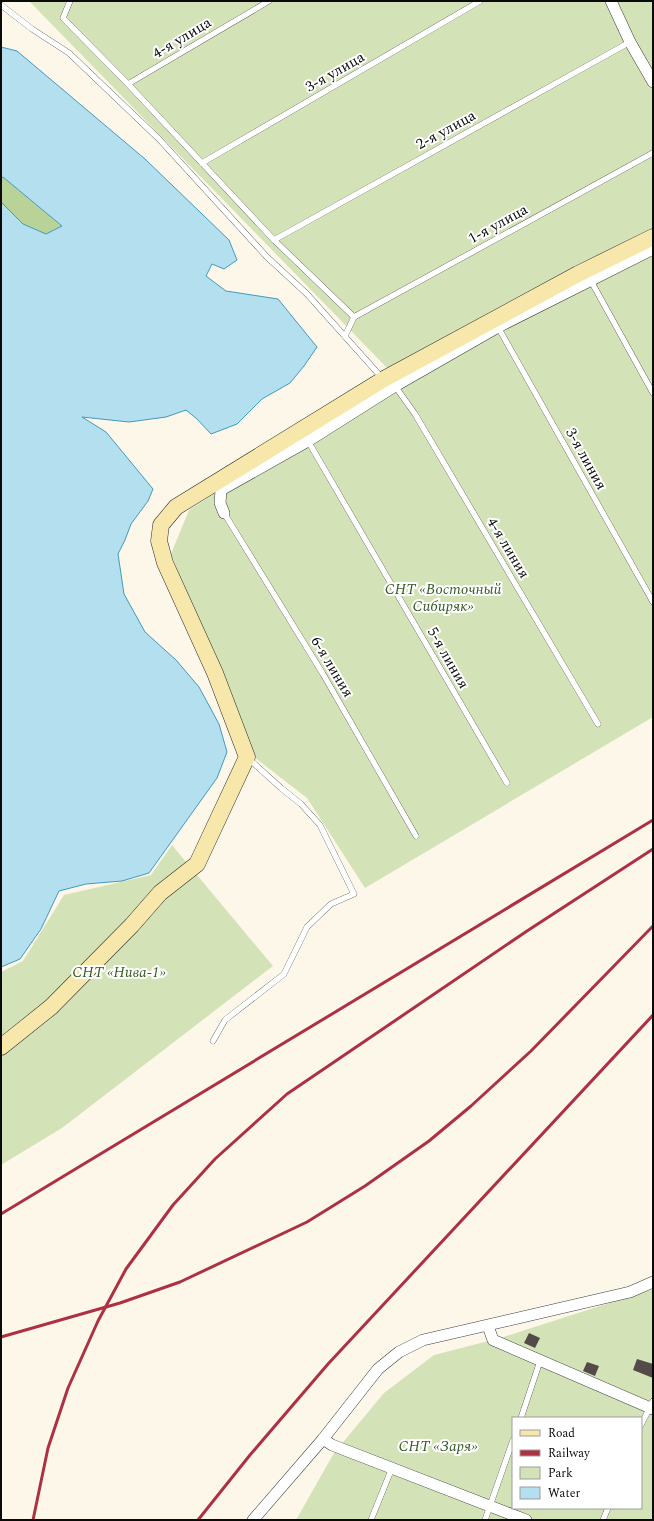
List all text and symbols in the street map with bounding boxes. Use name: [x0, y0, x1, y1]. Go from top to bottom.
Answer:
street label: 4-я улица: [148, 11, 216, 65]
street label: 3-я улица: [301, 45, 370, 98]
street label: 2-я улица: [412, 104, 481, 156]
street label: 1-я улица: [464, 198, 533, 250]
street label: 3-я линия: [559, 424, 613, 494]
street label: 4-я линия: [481, 513, 535, 583]
park label: СНТ «Восточный Сибиряк»: [385, 578, 501, 618]
street label: 5-я линия: [421, 623, 475, 693]
street label: 6-я линия: [305, 632, 359, 702]
park label: СНТ «Нива-1»: [72, 961, 166, 984]
legend: [512, 1417, 642, 1509]
text: Road: [548, 1424, 575, 1443]
park label: СНТ «Заря»: [399, 1435, 478, 1458]
text: Railway: [548, 1444, 591, 1463]
text: Park: [548, 1464, 573, 1483]
text: Water: [548, 1484, 580, 1503]

